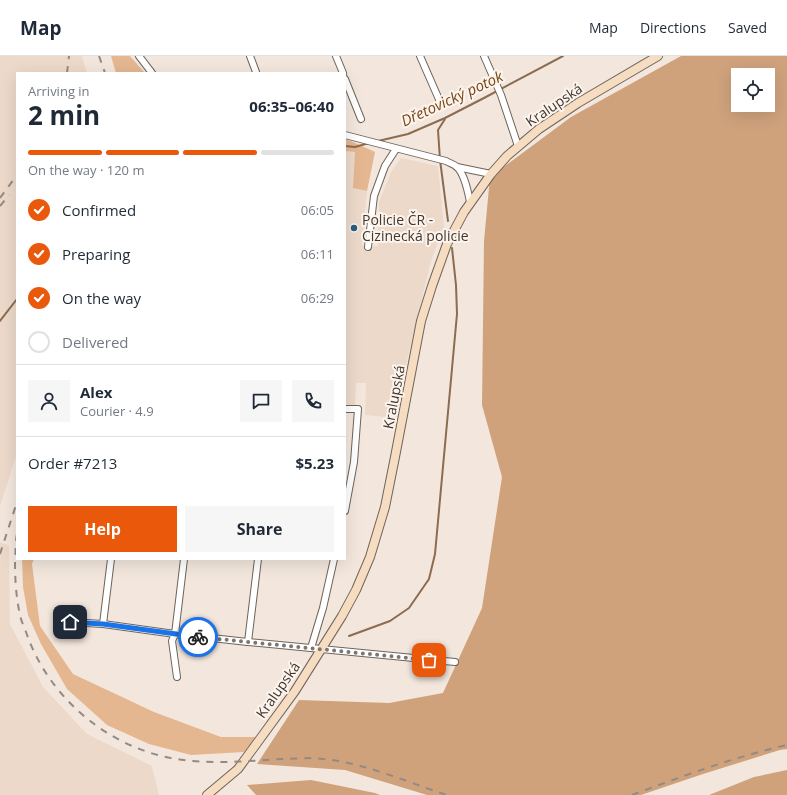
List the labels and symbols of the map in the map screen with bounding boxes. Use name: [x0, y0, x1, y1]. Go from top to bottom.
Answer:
water label: Dřetovický potok: [397, 65, 506, 130]
street label: Kralupská: [522, 79, 586, 131]
place label: Policie ČR - Cizinecká policie: [362, 210, 469, 245]
marker: Policie ČR - Cizinecká policie: [349, 223, 359, 233]
street label: Kralupská: [378, 363, 409, 430]
pin: [53, 605, 87, 639]
courier: [178, 617, 218, 657]
pin: [412, 643, 446, 677]
street label: Kralupská: [251, 658, 304, 722]

